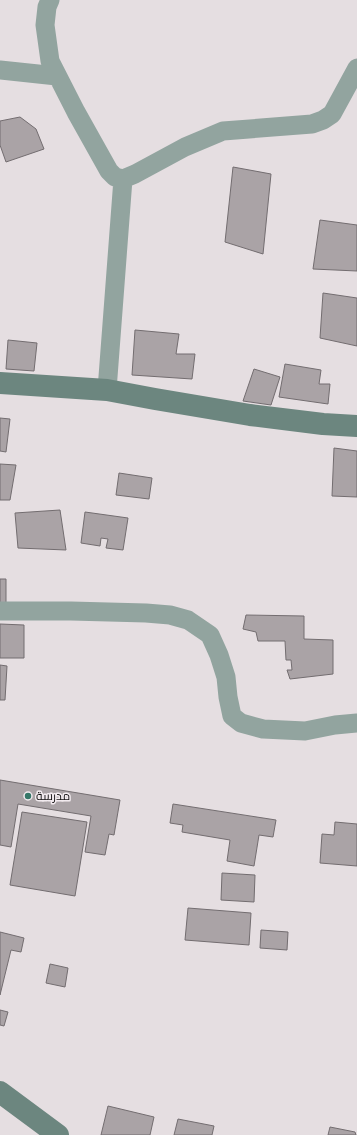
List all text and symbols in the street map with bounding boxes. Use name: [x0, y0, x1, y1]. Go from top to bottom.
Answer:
place label: مدرسة: [36, 789, 70, 803]
marker: مدرسة: [23, 791, 33, 801]

